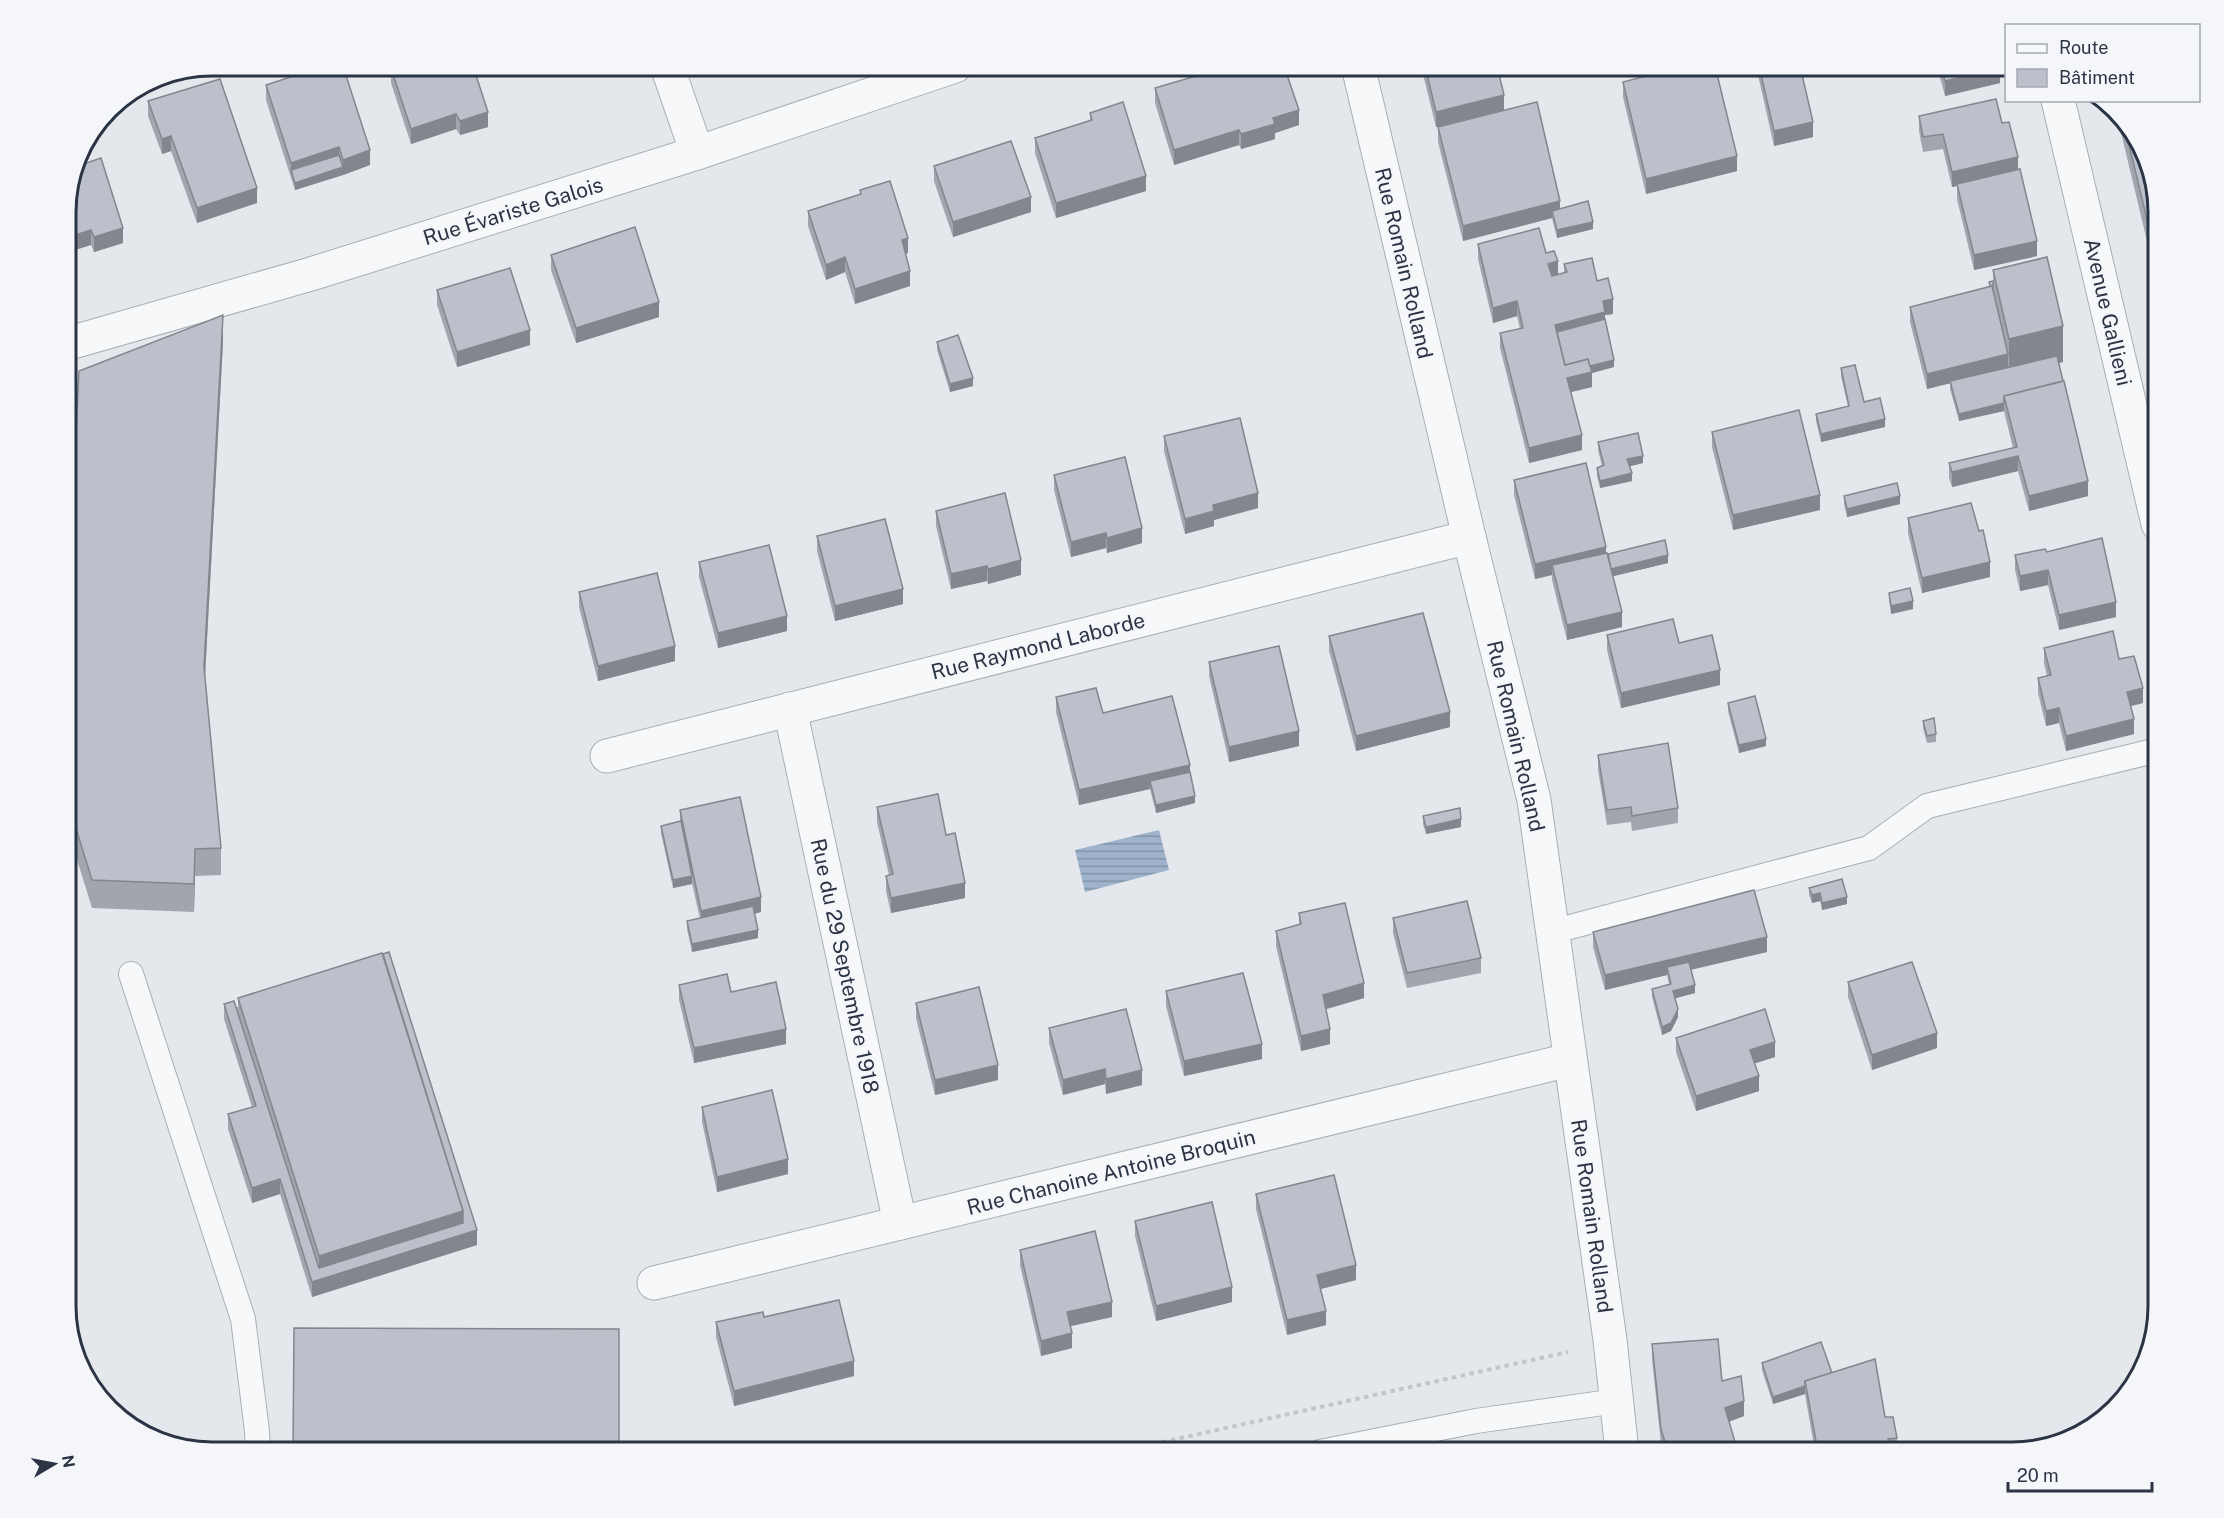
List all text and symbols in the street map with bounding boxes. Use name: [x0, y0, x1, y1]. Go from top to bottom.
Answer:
legend: [2005, 24, 2200, 102]
text: Route: [2059, 37, 2108, 58]
text: Bâtiment: [2059, 67, 2135, 88]
street label: Rue Romain Rolland: [1370, 165, 1438, 361]
street label: Rue Évariste Galois: [420, 172, 606, 250]
street label: Avenue Gallieni: [2079, 236, 2137, 388]
street label: Rue Raymond Laborde: [928, 607, 1148, 685]
street label: Rue Romain Rolland: [1482, 638, 1550, 834]
street label: Rue du 29 Septembre 1918: [806, 836, 884, 1096]
street label: Rue Romain Rolland: [1566, 1118, 1618, 1314]
street label: Rue Chanoine Antoine Broquin: [964, 1124, 1258, 1220]
north arrow: [24, 1434, 84, 1494]
text: N: [58, 1454, 79, 1469]
scale bar: [2008, 1455, 2152, 1493]
text: 20 m: [2017, 1465, 2059, 1486]

